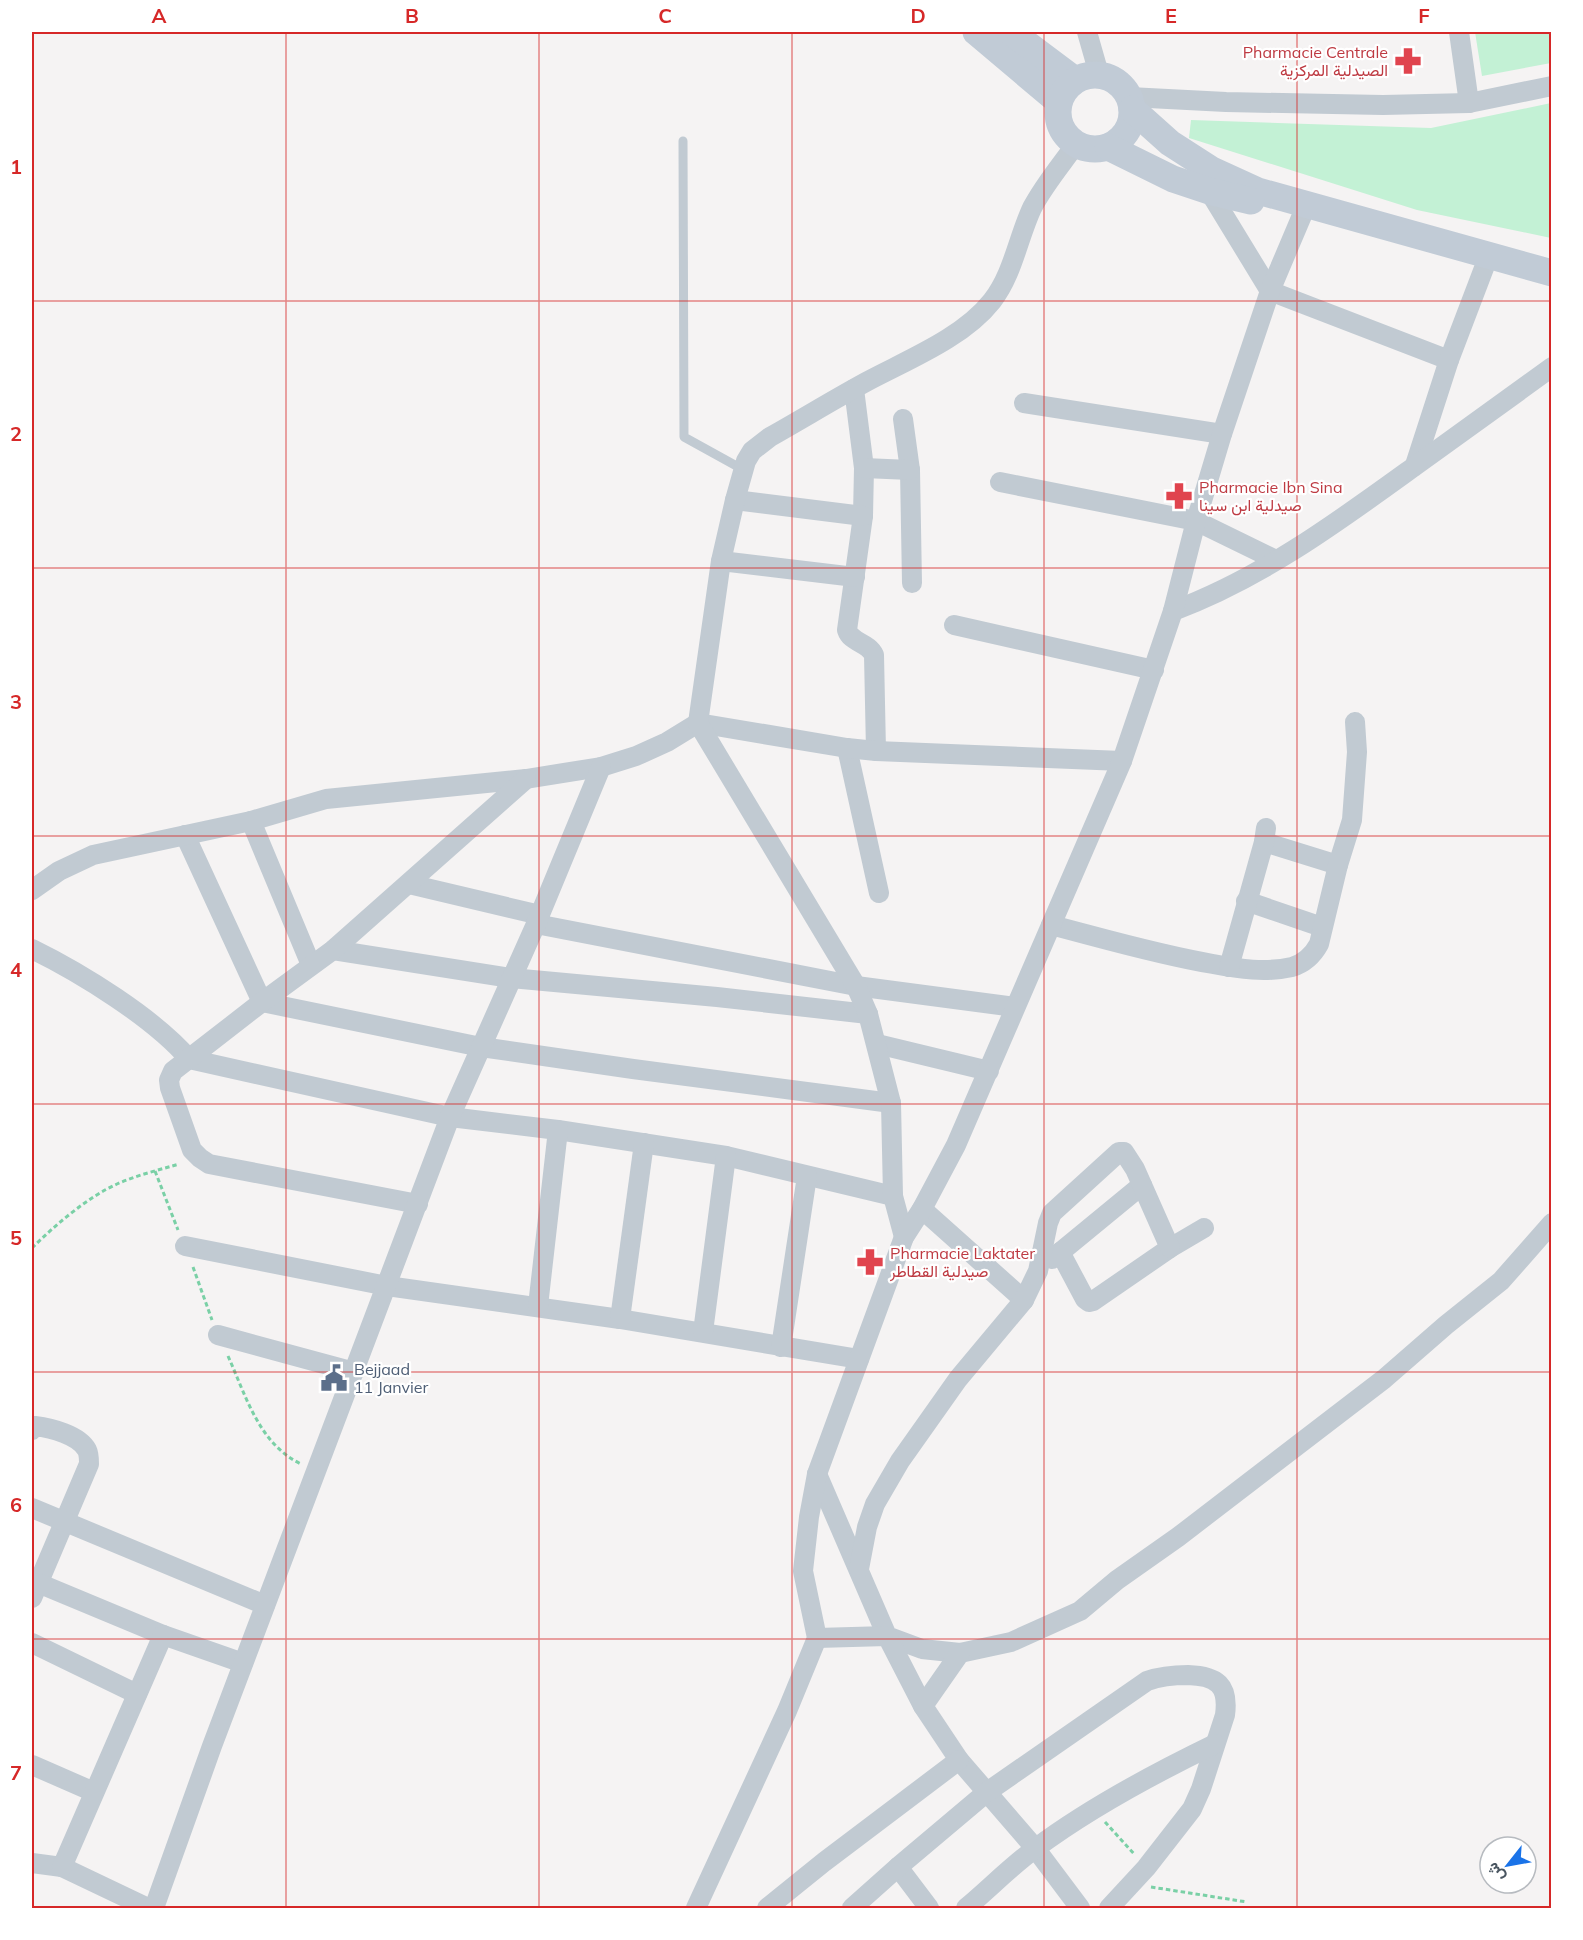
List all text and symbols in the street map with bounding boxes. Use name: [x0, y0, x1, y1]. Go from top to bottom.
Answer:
text: A: [152, 3, 167, 28]
text: B: [405, 3, 419, 28]
text: C: [658, 3, 672, 28]
text: D: [910, 3, 926, 28]
text: E: [1165, 3, 1177, 28]
text: F: [1418, 3, 1430, 28]
place label: Pharmacie Centrale الصيدلية المركزية: [1243, 42, 1388, 81]
pharmacy icon: Pharmacie Centrale الصيدلية المركزية: [1393, 46, 1423, 76]
text: 1: [10, 154, 22, 179]
text: 2: [10, 421, 22, 446]
place label: Pharmacie Ibn Sina صيدلية ابن سينا: [1199, 477, 1343, 516]
pharmacy icon: Pharmacie Ibn Sina صيدلية ابن سينا: [1164, 481, 1194, 511]
text: 3: [10, 689, 22, 714]
text: 4: [10, 957, 22, 982]
text: 5: [10, 1225, 22, 1250]
place label: Pharmacie Laktater صيدلية القطاطر: [889, 1243, 1035, 1282]
pharmacy icon: Pharmacie Laktater صيدلية القطاطر: [855, 1247, 885, 1277]
place label: Bejjaad 11 Janvier: [354, 1359, 429, 1397]
public building icon: Bejjaad 11 Janvier: [319, 1363, 349, 1393]
text: 6: [10, 1492, 22, 1517]
text: 7: [10, 1760, 22, 1785]
north arrow: [1478, 1835, 1538, 1895]
text: ش: [1482, 1859, 1509, 1886]

